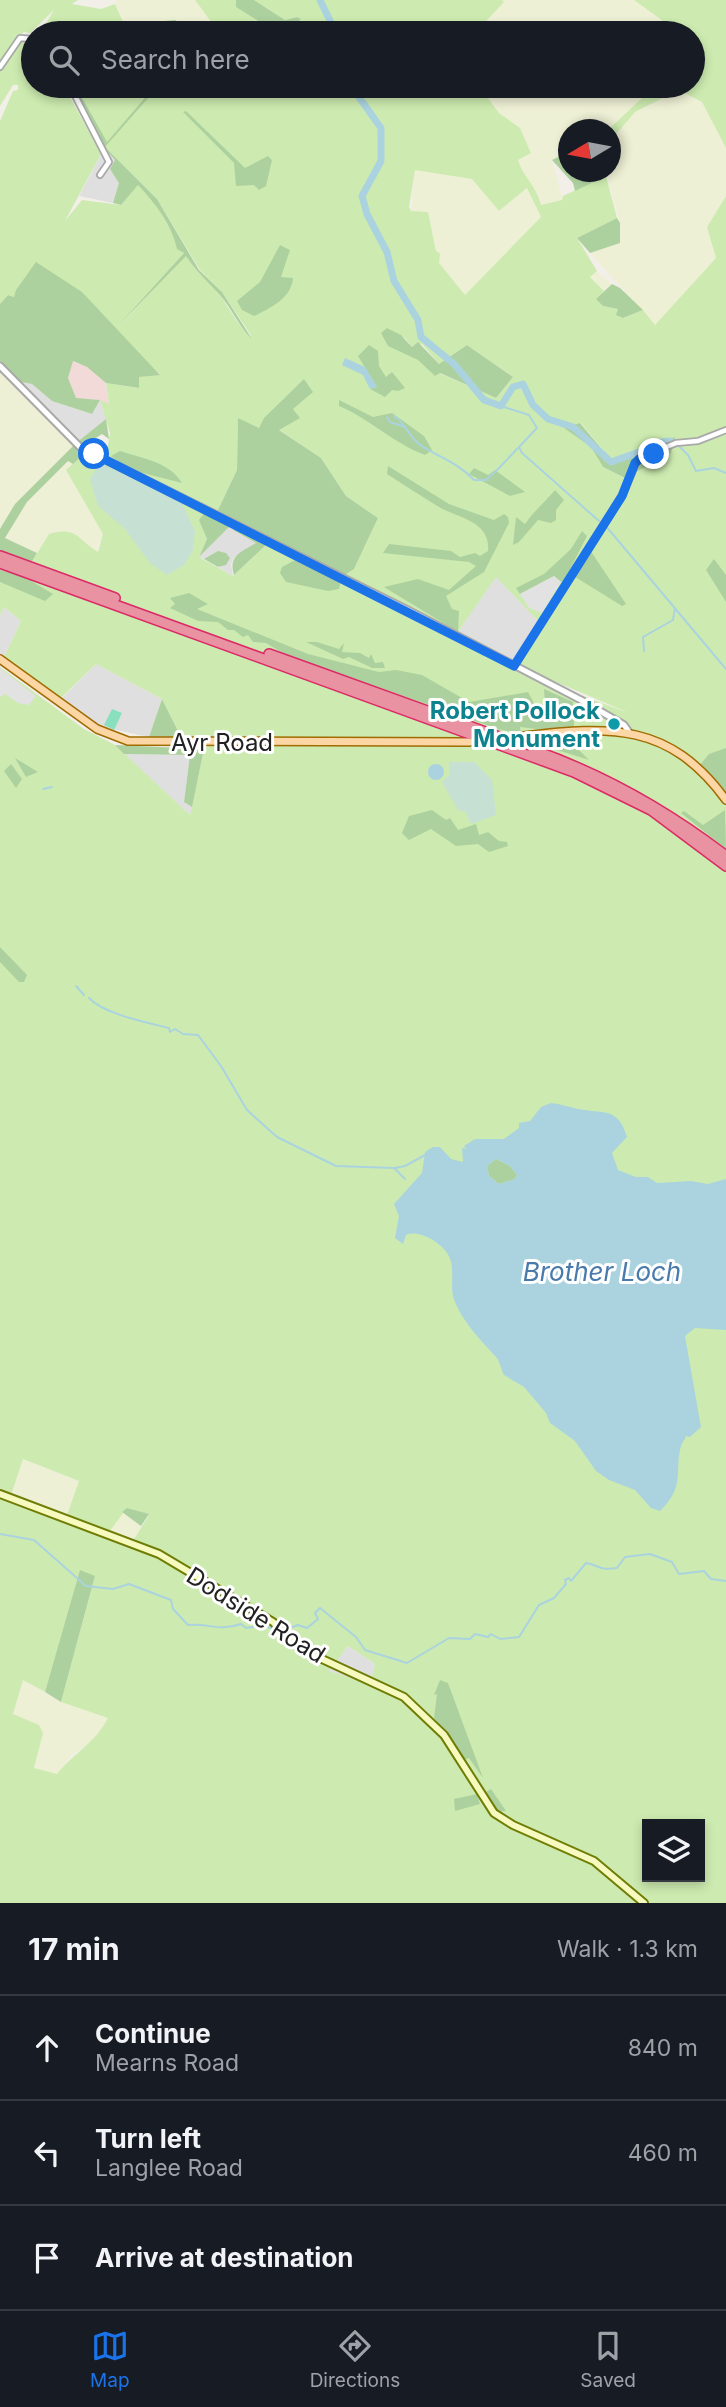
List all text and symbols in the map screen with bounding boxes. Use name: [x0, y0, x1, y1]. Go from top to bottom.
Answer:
search box: [21, 21, 705, 98]
icon: search: [45, 41, 83, 79]
text: Search here: [101, 44, 250, 75]
north arrow: [558, 119, 621, 182]
route start: [78, 438, 109, 469]
route end: [638, 438, 669, 469]
place label: Robert Pollock Monument: [430, 696, 600, 753]
marker: Robert Pollock Monument: [606, 716, 622, 732]
street label: Ayr Road: [171, 728, 273, 757]
water label: Brother Loch: [523, 1256, 681, 1287]
street label: Dodside Road: [181, 1561, 331, 1669]
map controls: [642, 1819, 705, 1882]
button: layers: [642, 1819, 705, 1882]
text: 17 min: [28, 1931, 120, 1967]
text: Walk · 1.3 km: [557, 1935, 698, 1963]
text: Continue: [95, 2018, 211, 2049]
icon: ahead: [28, 2029, 66, 2067]
text: 840 m: [628, 2034, 698, 2062]
text: Mearns Road: [95, 2049, 239, 2077]
text: Turn left: [95, 2123, 201, 2154]
icon: left: [28, 2134, 66, 2172]
text: 460 m: [628, 2139, 698, 2167]
text: Langlee Road: [95, 2154, 243, 2182]
icon: arrive: [28, 2239, 66, 2277]
text: Arrive at destination: [95, 2242, 354, 2273]
tab: Map: [90, 2327, 130, 2392]
tab: Directions: [310, 2327, 400, 2392]
tab: Saved: [580, 2327, 636, 2392]

